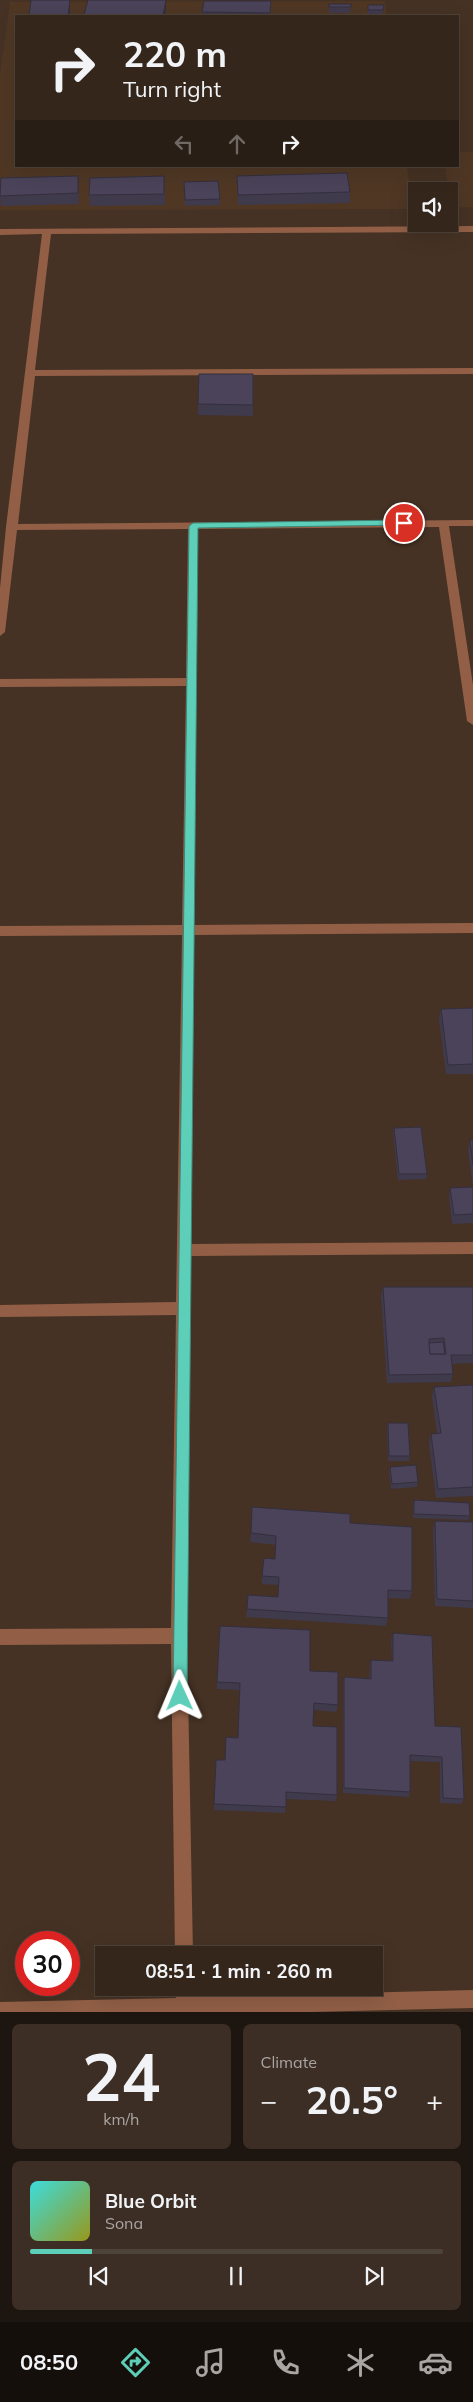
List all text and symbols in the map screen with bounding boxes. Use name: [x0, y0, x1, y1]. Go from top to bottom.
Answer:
text: 220 m: [123, 32, 227, 76]
icon: right: [40, 35, 105, 100]
text: Turn right: [123, 75, 221, 103]
icon: left: [170, 130, 198, 158]
icon: ahead: [223, 130, 251, 158]
icon: right: [276, 130, 304, 158]
map controls: [408, 182, 458, 232]
button: sound: [408, 182, 458, 232]
pin: [383, 502, 425, 544]
icon: arrive: [390, 509, 418, 537]
position arrow: [153, 1669, 205, 1721]
speed limit sign: 30: [15, 1931, 80, 1996]
text: 08:51 · 1 min · 260 m: [145, 1959, 333, 1983]
text: 24: [82, 2036, 160, 2117]
text: Climate: [261, 2052, 317, 2072]
text: 20.5°: [306, 2076, 398, 2124]
text: −: [261, 2083, 277, 2118]
text: +: [426, 2083, 443, 2118]
text: km/h: [103, 2109, 139, 2129]
text: Blue Orbit: [105, 2189, 196, 2213]
text: Sona: [105, 2213, 143, 2233]
icon: previous: [85, 2262, 113, 2290]
icon: pause: [222, 2262, 250, 2290]
icon: next: [360, 2262, 388, 2290]
icon: directions: [118, 2345, 153, 2380]
icon: music: [193, 2345, 228, 2380]
icon: phone: [268, 2345, 303, 2380]
icon: climate: [343, 2345, 378, 2380]
icon: car: [418, 2345, 453, 2380]
text: 08:50: [20, 2348, 78, 2376]

